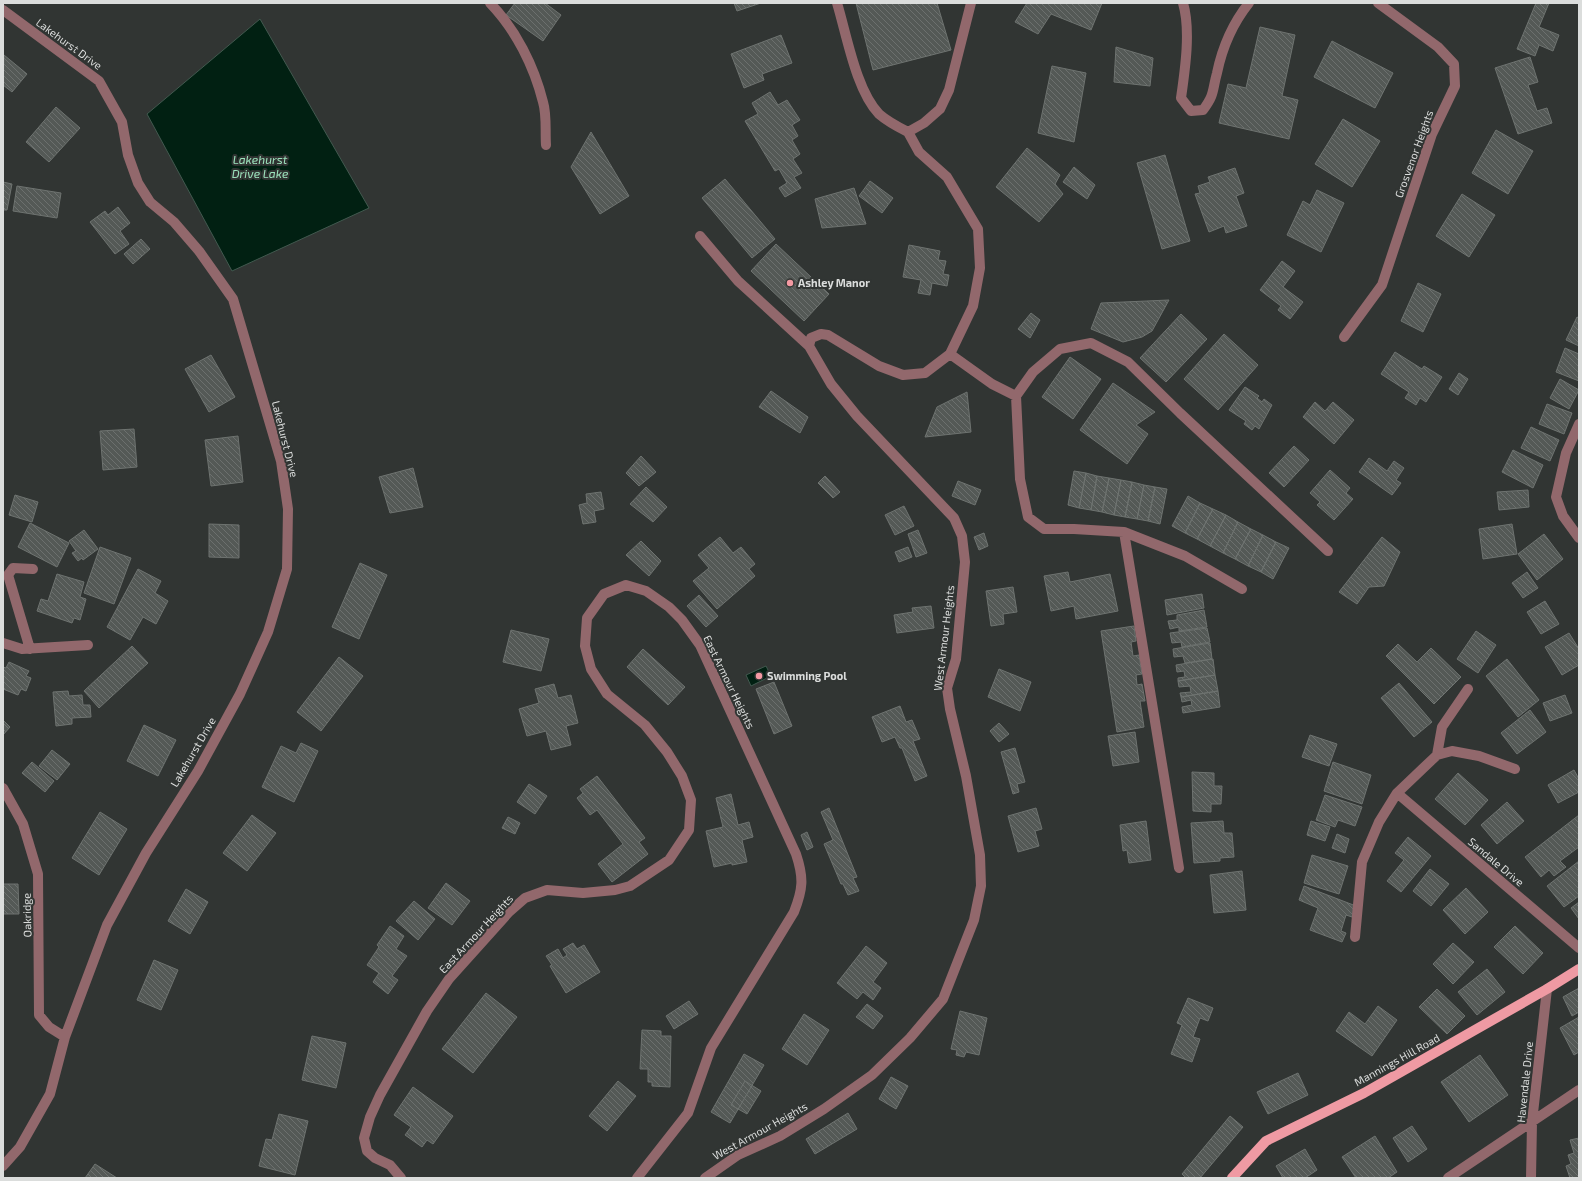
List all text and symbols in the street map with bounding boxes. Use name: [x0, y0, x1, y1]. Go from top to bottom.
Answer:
street label: Lakehurst Drive: [34, 15, 105, 72]
street label: Grosvenor Heights: [1392, 108, 1436, 199]
water label: Lakehurst Drive Lake: [232, 152, 289, 180]
place label: Ashley Manor: [798, 276, 870, 290]
marker: Ashley Manor: [785, 278, 795, 288]
street label: Lakehurst Drive: [270, 399, 301, 479]
street label: West Armour Heights: [931, 584, 956, 692]
street label: East Armour Heights: [701, 633, 758, 731]
place label: Swimming Pool: [767, 669, 847, 682]
marker: Swimming Pool: [754, 671, 764, 681]
street label: Lakehurst Drive: [167, 714, 218, 789]
street label: Sandale Drive: [1466, 835, 1527, 889]
street label: East Armour Heights: [436, 891, 516, 976]
street label: Oakridge: [20, 893, 33, 937]
street label: Mannings Hill Road: [1352, 1031, 1442, 1088]
street label: Havendale Drive: [1514, 1041, 1535, 1123]
street label: West Armour Heights: [710, 1099, 810, 1162]

